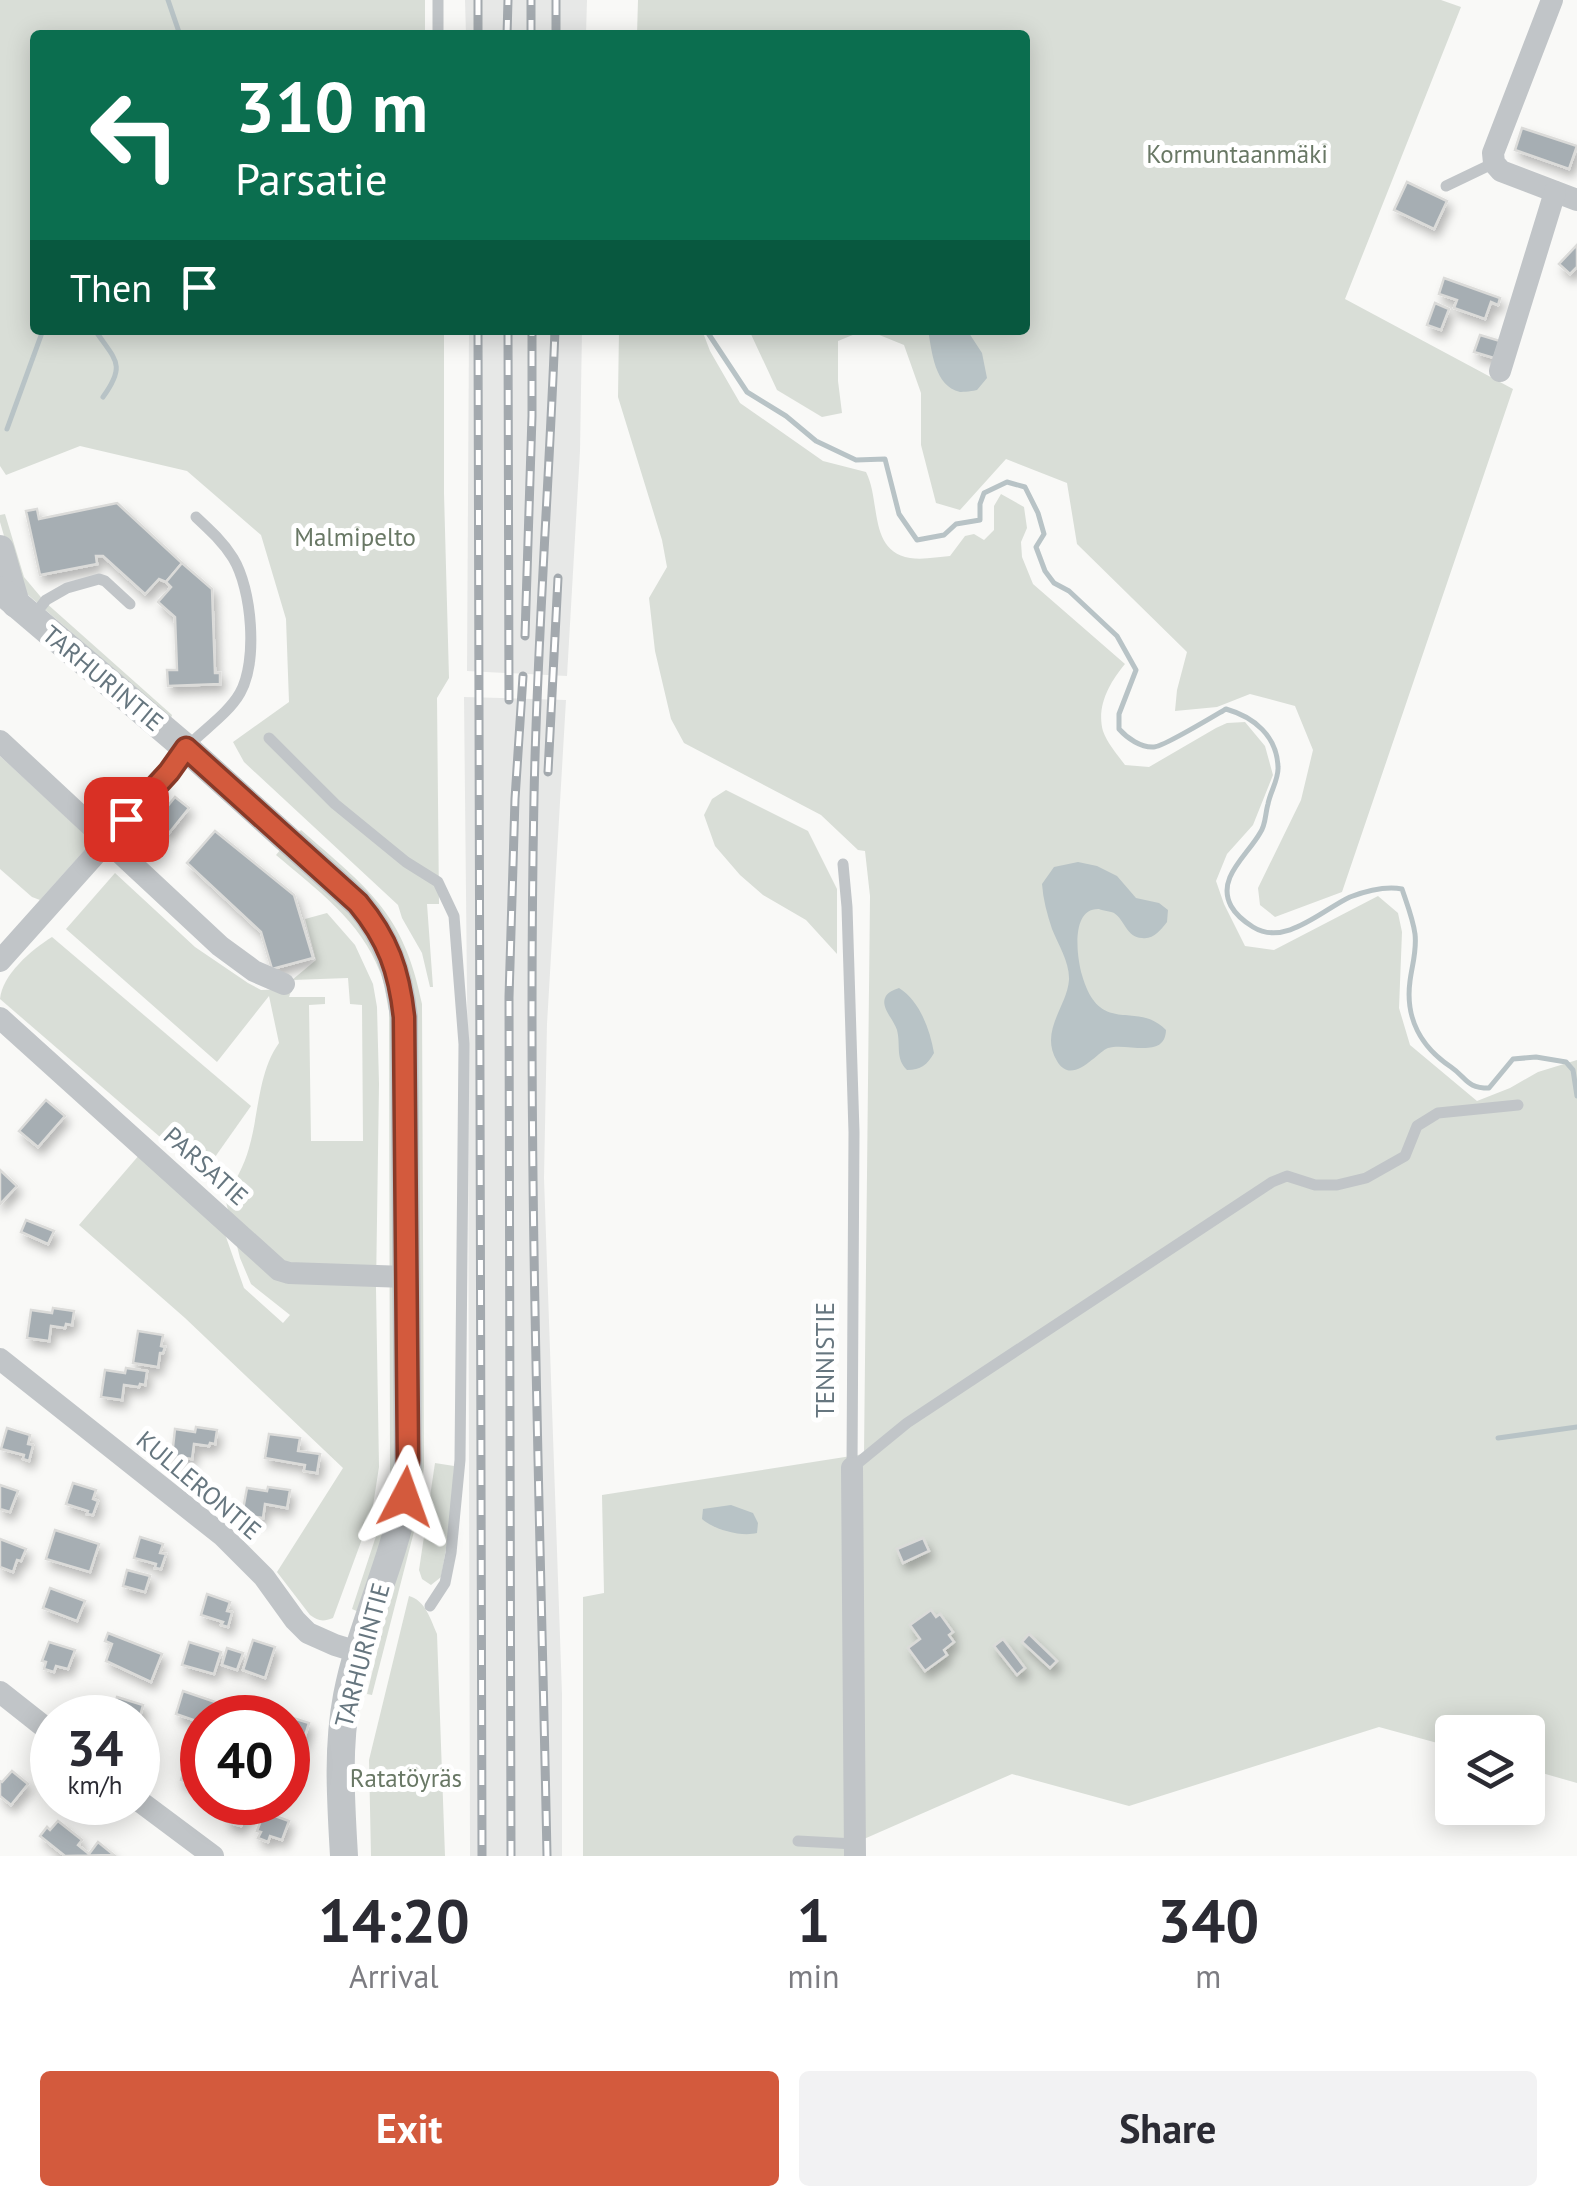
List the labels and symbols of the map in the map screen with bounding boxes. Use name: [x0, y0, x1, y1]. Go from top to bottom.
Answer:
park label: Kormuntaanmäki: [1146, 138, 1328, 170]
park label: Malmipelto: [294, 521, 416, 553]
street label: TARHURINTIE: [36, 618, 170, 738]
pin: [84, 777, 169, 862]
street label: PARSATIE: [157, 1120, 255, 1212]
street label: TENNISTIE: [809, 1302, 841, 1418]
street label: KULLERONTIE: [130, 1424, 268, 1546]
position arrow: [353, 1445, 457, 1549]
street label: TARHURINTIE: [327, 1579, 397, 1731]
speed limit sign: 40: [180, 1695, 310, 1825]
park label: Ratatöyräs: [350, 1762, 462, 1794]

